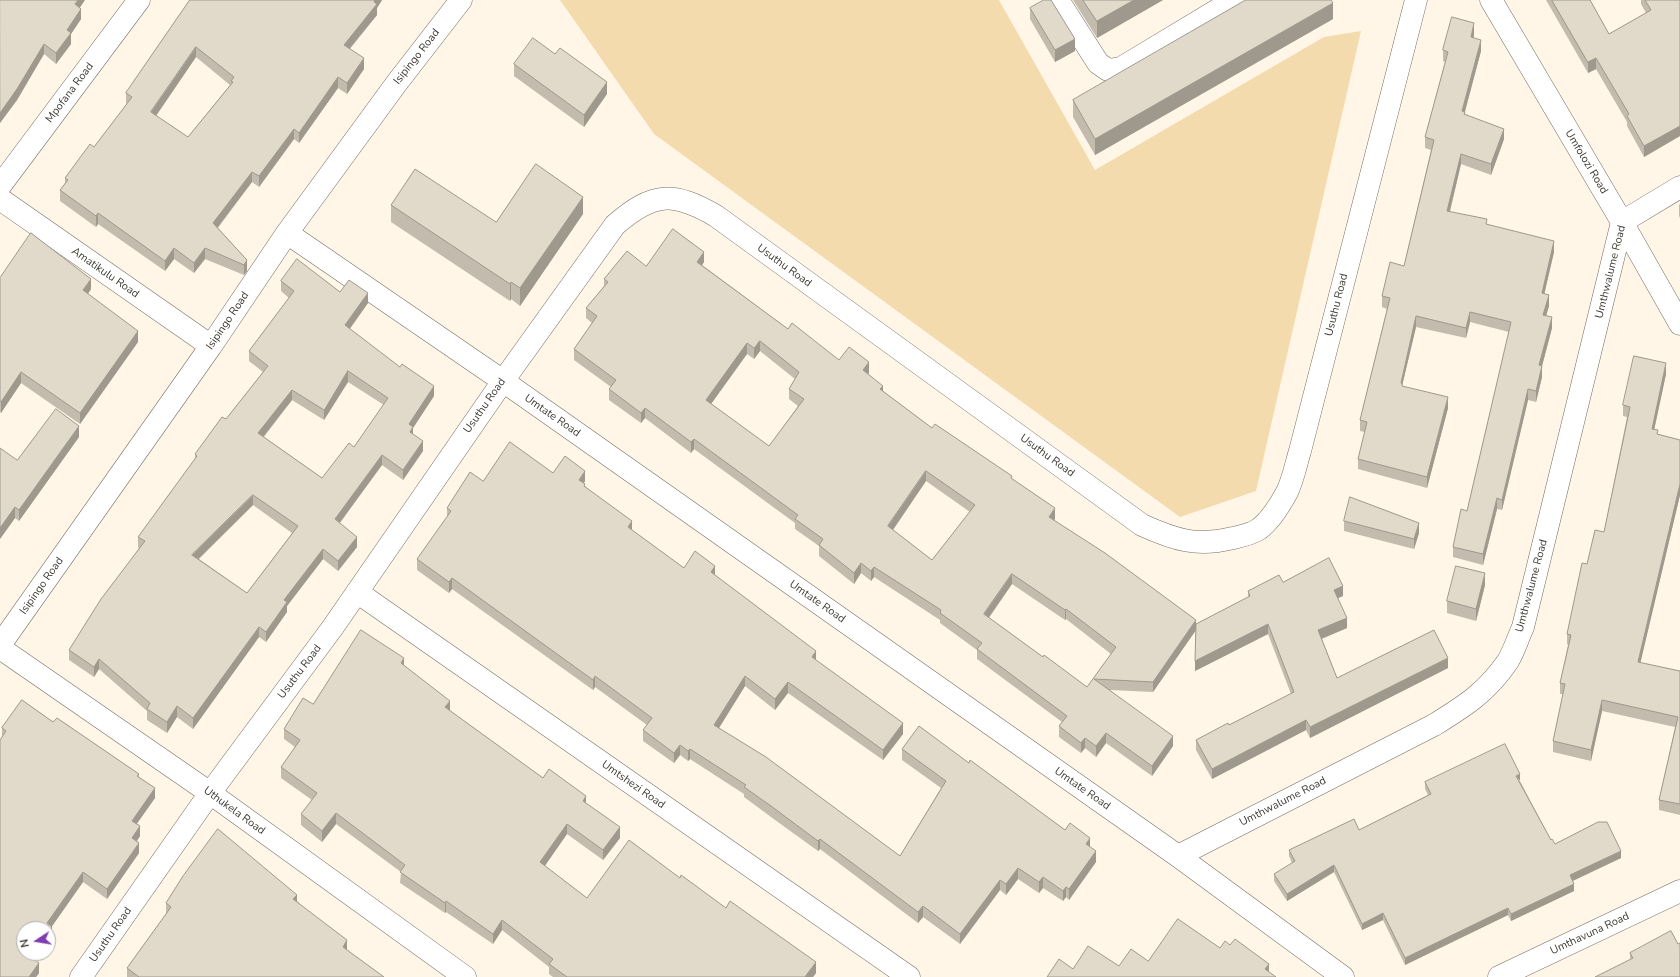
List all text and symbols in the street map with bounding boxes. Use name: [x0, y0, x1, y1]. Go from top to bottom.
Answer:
street label: Isipingo Road: [391, 27, 443, 87]
street label: Mpofana Road: [43, 60, 97, 126]
street label: Umfolozi Road: [1562, 128, 1610, 196]
street label: Umthwalume Road: [1593, 224, 1629, 320]
street label: Usuthu Road: [754, 242, 814, 290]
street label: Amatikulu Road: [69, 245, 141, 301]
street label: Usuthu Road: [1323, 272, 1351, 338]
street label: Isipingo Road: [204, 290, 252, 352]
street label: Usuthu Road: [461, 376, 509, 436]
street label: Umtate Road: [522, 392, 582, 440]
street label: Usuthu Road: [1017, 432, 1077, 480]
street label: Umthwalume Road: [1513, 538, 1551, 634]
street label: Isipingo Road: [17, 555, 67, 617]
street label: Umtate Road: [787, 578, 847, 626]
street label: Usuthu Road: [275, 642, 325, 702]
street label: Umtshezi Road: [599, 758, 667, 812]
street label: Umtate Road: [1052, 765, 1112, 813]
street label: Umthwalume Road: [1237, 774, 1329, 830]
street label: Uthukela Road: [201, 784, 267, 838]
street label: Usuthu Road: [87, 905, 135, 965]
street label: Umthavuna Road: [1548, 910, 1632, 958]
north arrow: [16, 921, 56, 961]
text: N: [17, 938, 33, 949]

